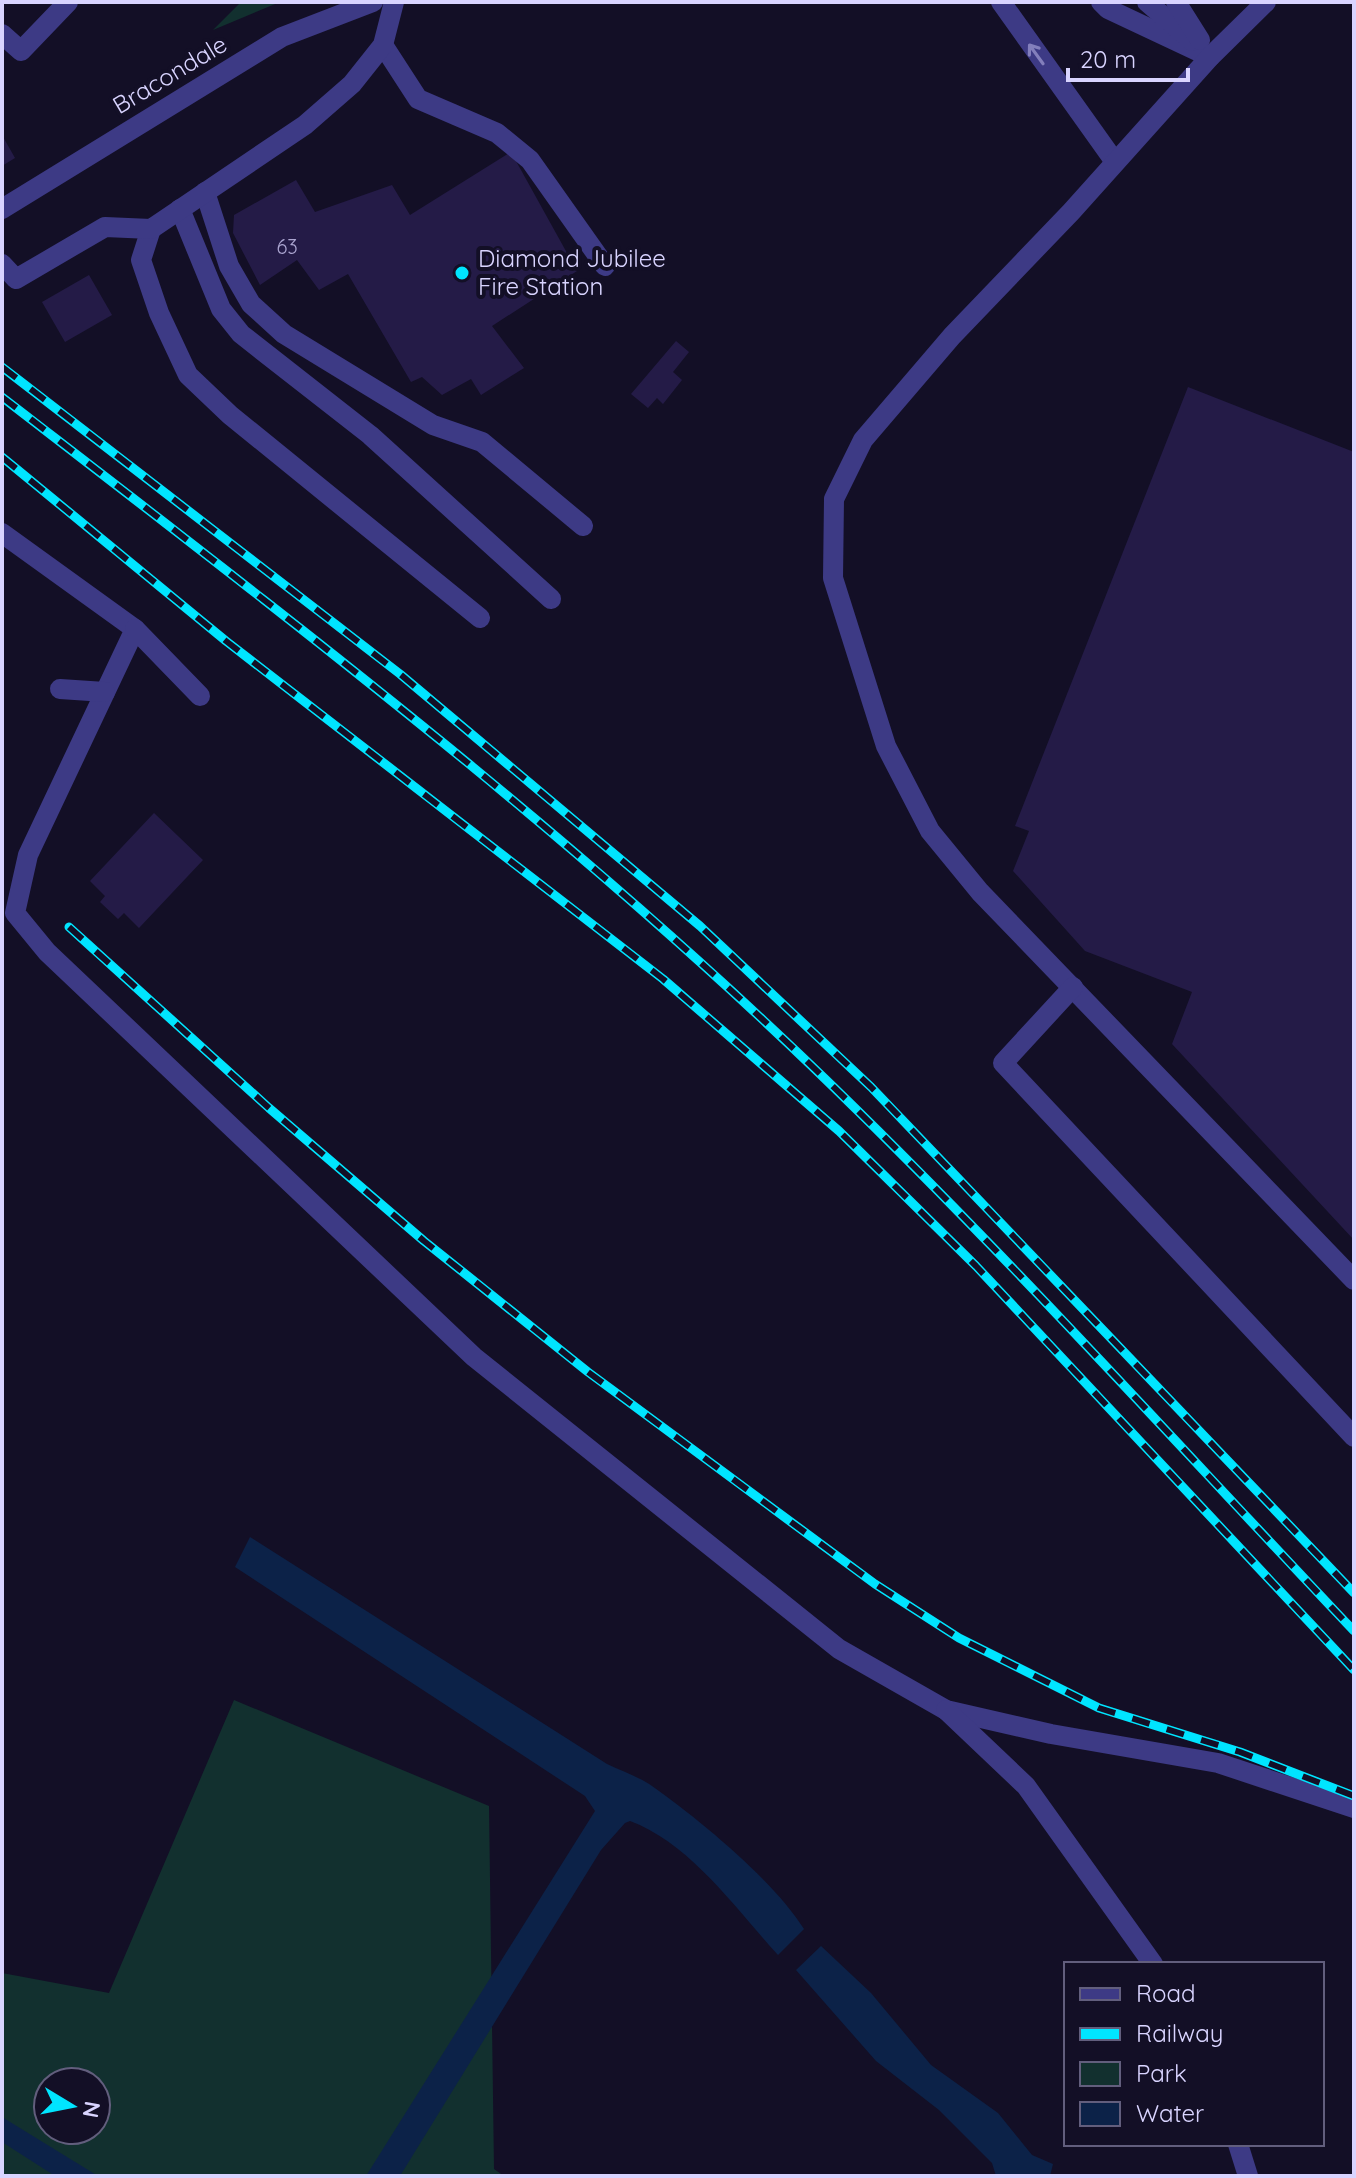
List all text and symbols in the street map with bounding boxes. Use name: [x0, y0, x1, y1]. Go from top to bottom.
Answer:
street label: Bracondale: [107, 28, 232, 120]
scale bar: [1068, 32, 1188, 82]
one-way arrow: [1028, 43, 1044, 65]
text: 20 m: [1080, 44, 1136, 74]
house number: 63: [276, 234, 298, 259]
place label: Diamond Jubilee Fire Station: [478, 243, 666, 301]
marker: Diamond Jubilee Fire Station: [453, 264, 471, 282]
legend: [1064, 1962, 1324, 2146]
text: Road: [1136, 1978, 1196, 2008]
text: Railway: [1136, 2018, 1223, 2048]
text: Park: [1136, 2058, 1187, 2088]
north arrow: [32, 2066, 112, 2146]
text: Water: [1136, 2098, 1204, 2128]
text: N: [77, 2099, 107, 2120]

